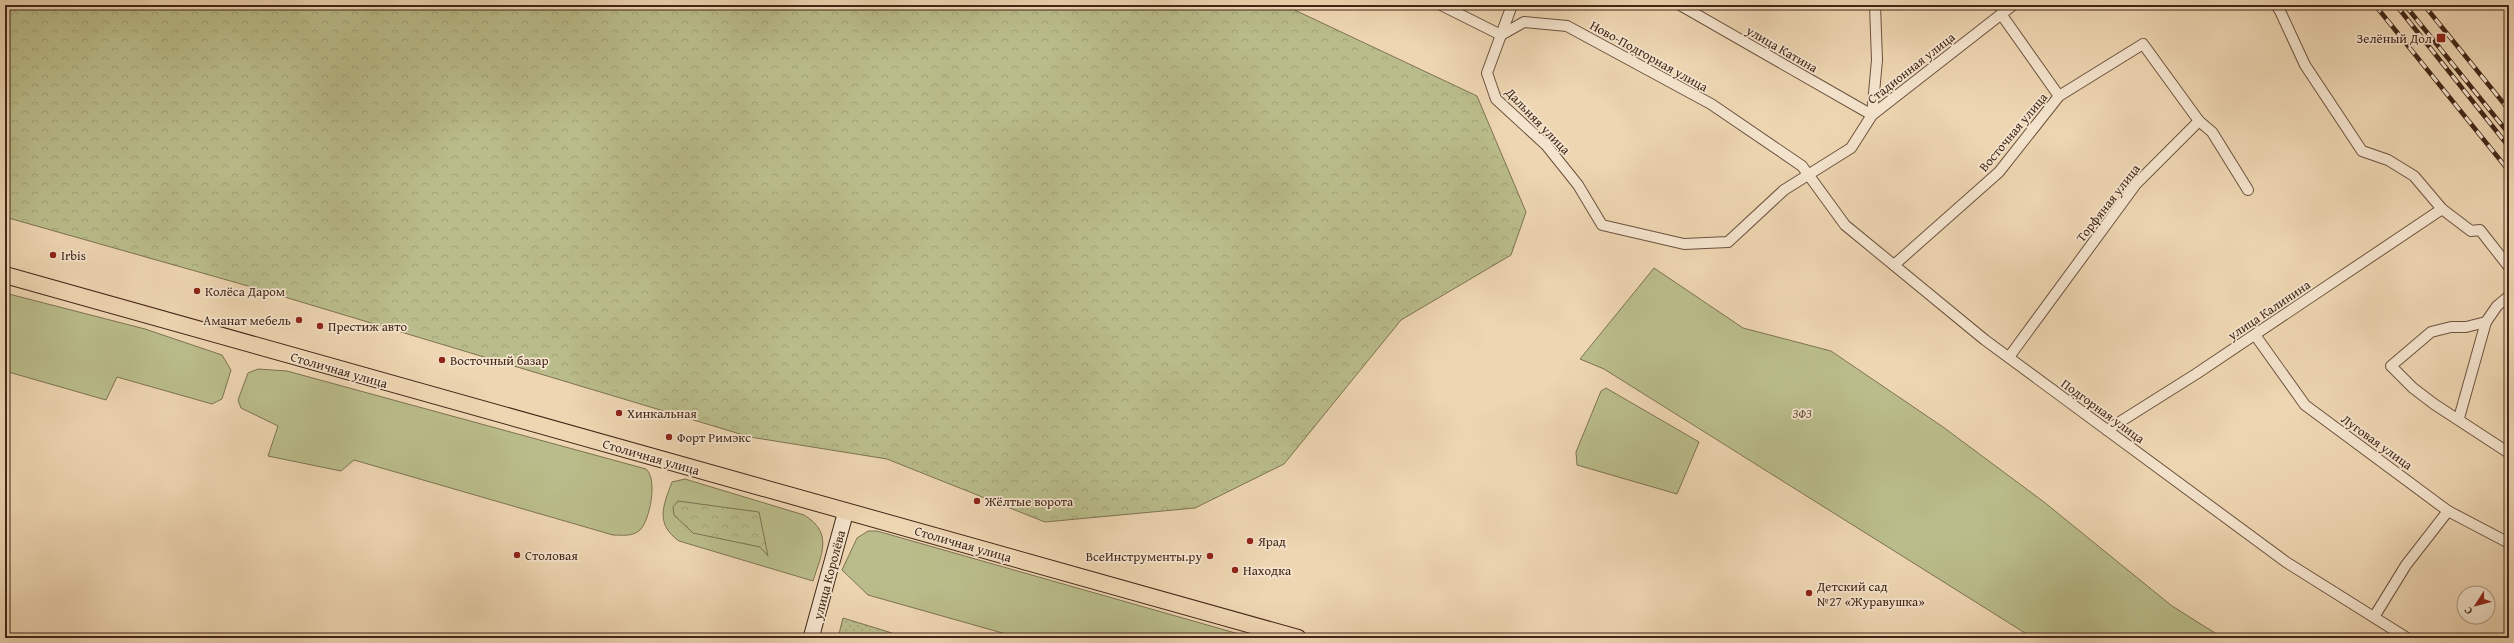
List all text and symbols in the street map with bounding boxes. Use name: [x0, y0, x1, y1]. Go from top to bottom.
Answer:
street label: Ново-Подгорная улица: [1587, 16, 1712, 97]
street label: улица Катина: [1742, 20, 1822, 78]
street label: Стадионная улица: [1863, 27, 1960, 108]
place label: Зелёный Дол: [2357, 29, 2432, 48]
marker: Зелёный Дол: [2435, 32, 2447, 44]
street label: Дальняя улица: [1500, 83, 1575, 159]
street label: Восточная улица: [1974, 88, 2052, 176]
street label: Торфяная улица: [2071, 159, 2145, 246]
place label: Irbis: [61, 246, 86, 265]
marker: Irbis: [48, 250, 58, 260]
street label: улица Калинина: [2223, 275, 2315, 345]
place label: Колёса Даром: [205, 282, 285, 301]
marker: Колёса Даром: [192, 286, 202, 296]
place label: Аманат мебель: [203, 311, 291, 330]
marker: Аманат мебель: [294, 315, 304, 325]
place label: Престиж авто: [328, 317, 407, 336]
marker: Престиж авто: [315, 321, 325, 331]
street label: Столичная улица: [288, 347, 390, 393]
place label: Восточный базар: [450, 351, 549, 370]
marker: Восточный базар: [437, 355, 447, 365]
street label: Подгорная улица: [2057, 374, 2149, 448]
place label: Хинкальная: [627, 404, 697, 423]
park label: ЗФЗ: [1792, 404, 1812, 423]
marker: Хинкальная: [614, 408, 624, 418]
street label: Луговая улица: [2337, 410, 2417, 475]
place label: Форт Римэкс: [677, 428, 751, 447]
marker: Форт Римэкс: [664, 432, 674, 442]
street label: Столичная улица: [600, 434, 702, 480]
place label: Жёлтые ворота: [984, 492, 1074, 511]
marker: Жёлтые ворота: [972, 496, 982, 506]
street label: Столичная улица: [912, 521, 1014, 567]
street label: улица Королёва: [808, 527, 850, 623]
place label: Ярад: [1257, 532, 1286, 551]
marker: Ярад: [1245, 536, 1255, 546]
place label: Столовая: [525, 546, 578, 565]
place label: ВсеИнструменты.ру: [1086, 547, 1202, 566]
marker: Столовая: [512, 550, 522, 560]
marker: ВсеИнструменты.ру: [1205, 551, 1215, 561]
place label: Находка: [1243, 561, 1292, 580]
marker: Находка: [1230, 565, 1240, 575]
place label: Детский сад №27 «Журавушка»: [1816, 577, 1925, 611]
north arrow: [2456, 585, 2496, 625]
marker: Детский сад №27 «Журавушка»: [1804, 588, 1814, 598]
text: С: [2460, 604, 2476, 618]

